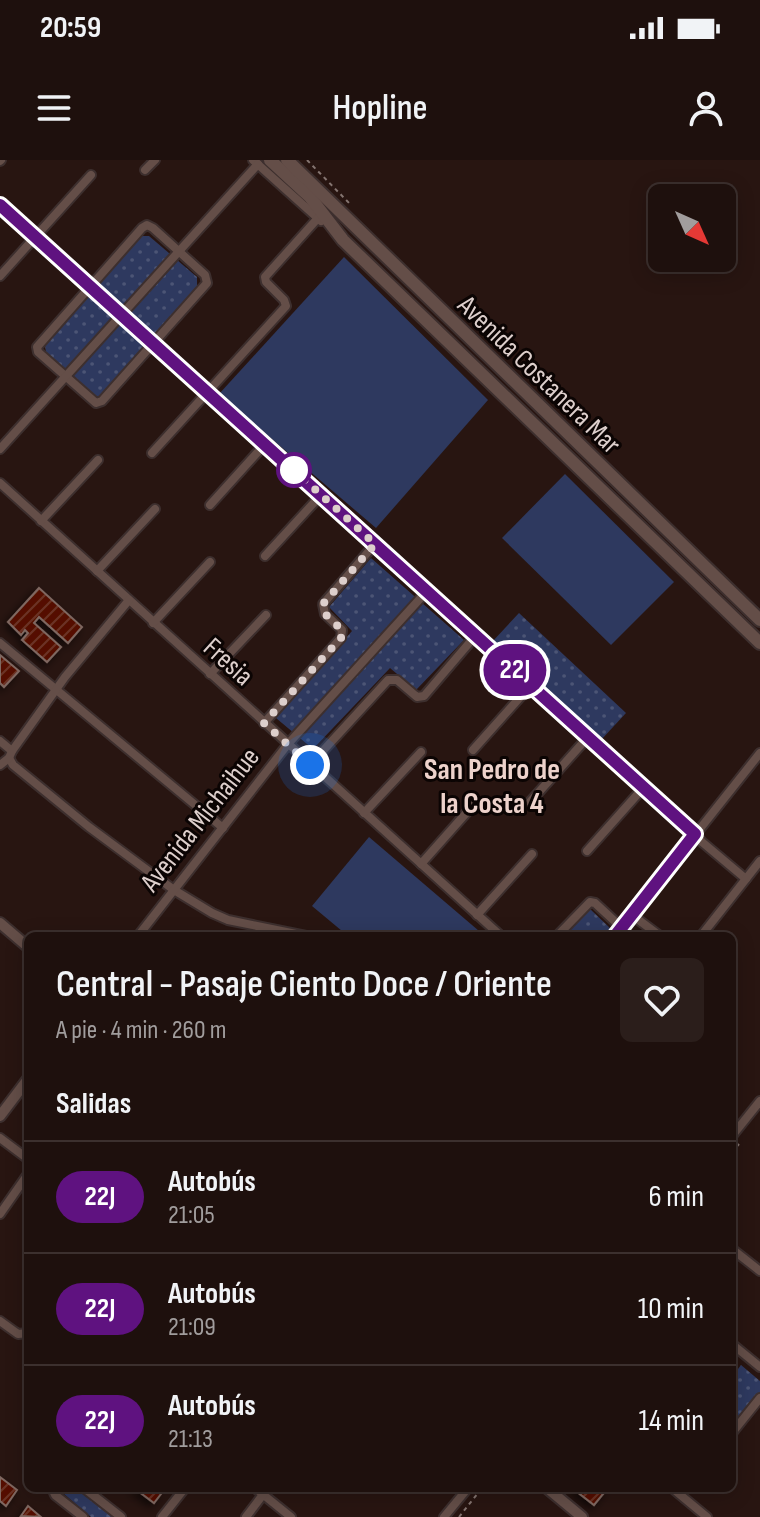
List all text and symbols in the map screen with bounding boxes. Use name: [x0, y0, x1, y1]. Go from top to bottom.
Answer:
text: 20:59: [40, 10, 101, 46]
icon: menu: [32, 86, 76, 130]
icon: person: [684, 86, 728, 130]
text: Hopline: [333, 87, 427, 130]
north arrow: [648, 184, 736, 272]
map controls: [648, 184, 736, 272]
street label: Avenida Costanera Mar: [450, 288, 627, 461]
unlabelled marker: [277, 453, 311, 487]
street label: Fresia: [196, 631, 260, 693]
line badge: 22J: [469, 644, 561, 696]
text: 22J: [499, 653, 531, 686]
street label: Avenida Michaihue: [133, 741, 267, 899]
your location: [290, 745, 330, 785]
district label: San Pedro de la Costa 4: [424, 752, 560, 822]
button: heart: [620, 958, 704, 1042]
text: Central - Pasaje Ciento Doce / Oriente: [56, 962, 552, 1007]
text: A pie · 4 min · 260 m: [56, 1015, 226, 1046]
text: Salidas: [56, 1086, 131, 1122]
text: Autobús: [168, 1164, 256, 1200]
text: 6 min: [648, 1179, 704, 1215]
text: 22J: [84, 1180, 116, 1213]
text: 21:05: [168, 1200, 215, 1231]
text: Autobús: [168, 1276, 256, 1312]
text: 10 min: [638, 1291, 704, 1327]
text: 22J: [84, 1292, 116, 1325]
text: 21:09: [168, 1312, 216, 1343]
text: Autobús: [168, 1388, 256, 1424]
text: 14 min: [639, 1403, 704, 1439]
text: 22J: [84, 1404, 116, 1437]
text: 21:13: [168, 1424, 213, 1455]

